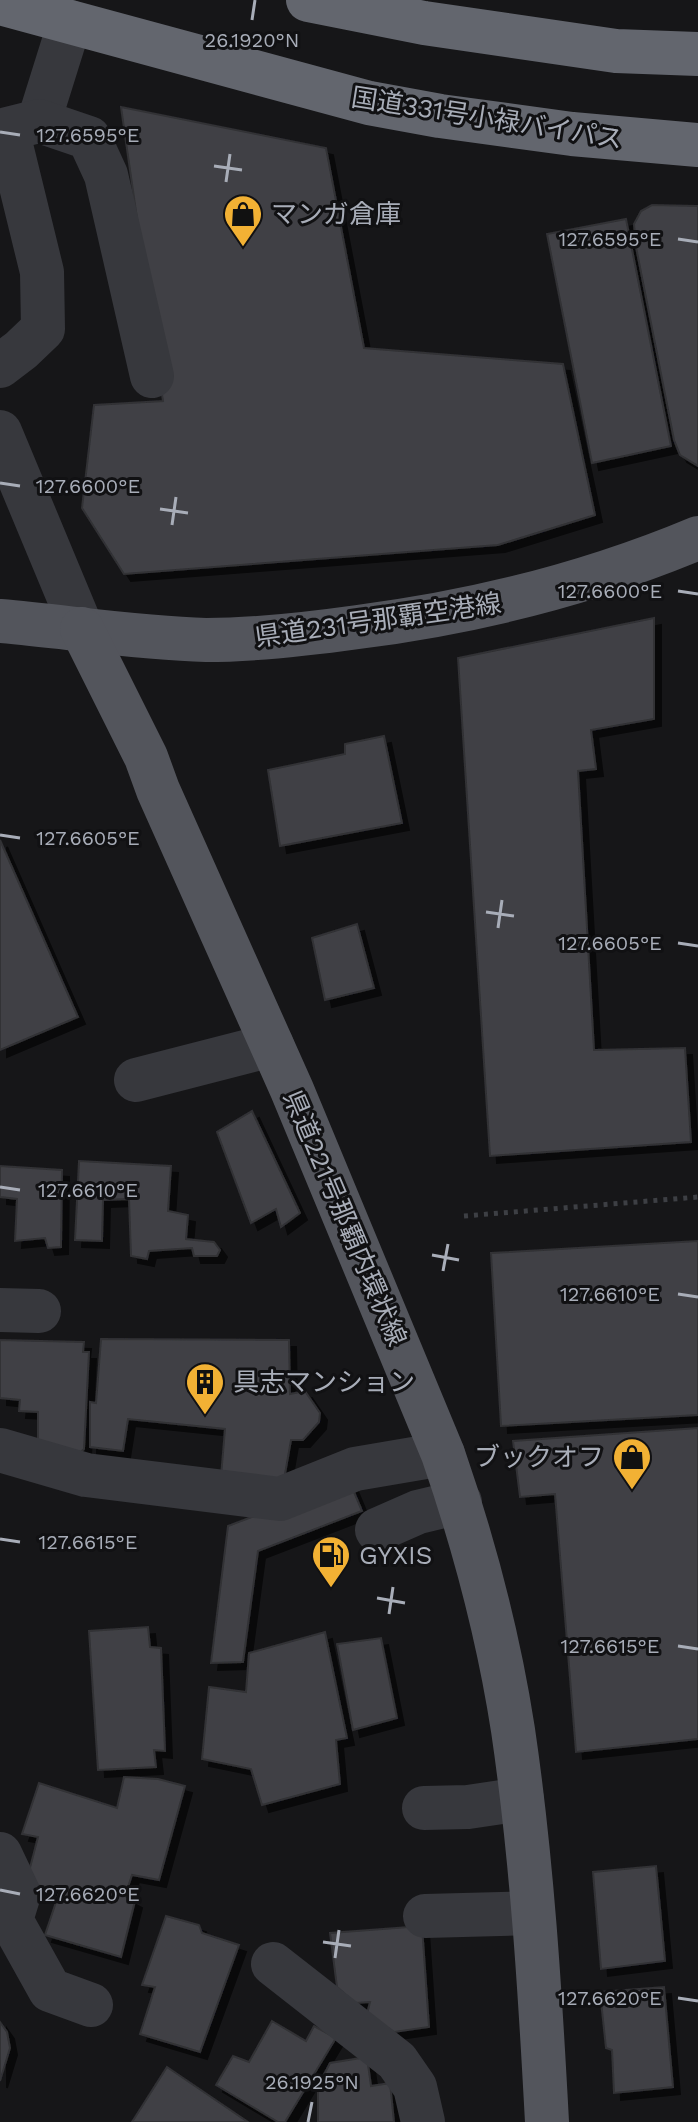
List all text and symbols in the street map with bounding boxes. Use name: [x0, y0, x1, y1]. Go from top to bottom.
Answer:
text: 26.1920°N: [205, 28, 299, 52]
street label: 国道331号小禄バイパス: [349, 82, 625, 154]
text: 127.6595°E: [36, 123, 140, 147]
shop icon: マンガ倉庫: [222, 193, 264, 248]
place label: マンガ倉庫: [271, 199, 401, 229]
text: 127.6595°E: [558, 227, 662, 251]
text: 127.6600°E: [36, 474, 140, 498]
text: 127.6600°E: [558, 579, 662, 603]
street label: 県道231号那覇空港線: [253, 588, 503, 652]
text: 127.6605°E: [36, 826, 140, 850]
text: 127.6605°E: [558, 931, 662, 955]
street label: 県道221号那覇内環状線: [278, 1086, 412, 1350]
text: 127.6610°E: [38, 1178, 138, 1202]
text: 127.6610°E: [560, 1282, 660, 1306]
building icon: 具志マンション: [184, 1361, 226, 1416]
place label: 具志マンション: [233, 1367, 415, 1397]
shop icon: ブックオフ: [611, 1436, 653, 1491]
place label: ブックオフ: [474, 1442, 604, 1472]
text: 127.6615°E: [38, 1530, 138, 1554]
fuel station icon: GYXIS: [310, 1534, 352, 1589]
place label: GYXIS: [359, 1540, 432, 1570]
text: 127.6615°E: [560, 1634, 660, 1658]
text: 127.6620°E: [36, 1882, 140, 1906]
text: 127.6620°E: [558, 1986, 662, 2010]
text: 26.1925°N: [265, 2070, 359, 2094]

